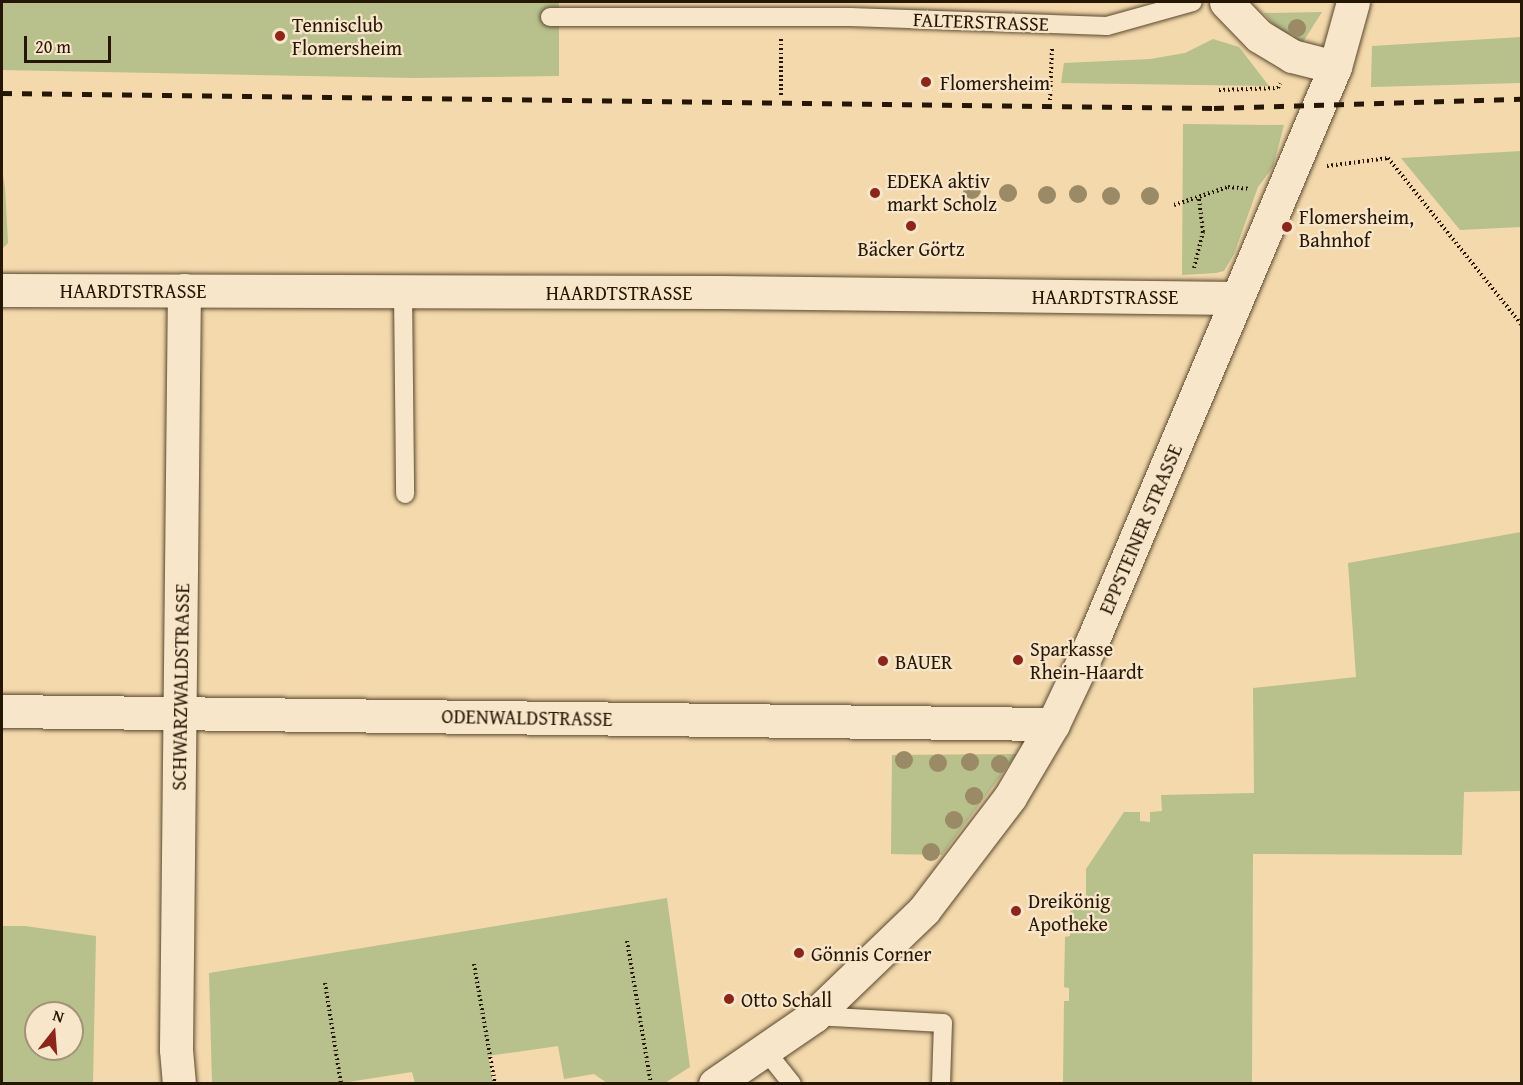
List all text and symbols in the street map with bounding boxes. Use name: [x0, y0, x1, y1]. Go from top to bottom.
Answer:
street label: FALTERSTRASSE: [913, 7, 1049, 35]
place label: Tennisclub Flomersheim: [292, 13, 402, 60]
scale bar: [27, 24, 114, 62]
marker: Tennisclub Flomersheim: [273, 29, 287, 43]
text: 20 m: [35, 33, 71, 60]
place label: Flomersheim: [940, 70, 1050, 94]
marker: Flomersheim: [917, 73, 935, 91]
place label: EDEKA aktiv markt Scholz: [887, 169, 997, 216]
marker: EDEKA aktiv markt Scholz: [868, 186, 882, 200]
place label: Flomersheim, Bahnhof: [1299, 204, 1414, 251]
marker: Bäcker Görtz: [904, 219, 918, 233]
marker: Flomersheim, Bahnhof: [1280, 220, 1294, 234]
place label: Bäcker Görtz: [857, 236, 965, 260]
street label: HAARDTSTRASSE: [60, 278, 206, 302]
street label: HAARDTSTRASSE: [546, 280, 692, 304]
street label: HAARDTSTRASSE: [1032, 284, 1178, 308]
street label: EPPSTEINER STRASSE: [1093, 440, 1187, 618]
street label: SCHWARZWALDSTRASSE: [166, 583, 194, 791]
place label: Sparkasse Rhein-Haardt: [1030, 636, 1144, 683]
place label: BAUER: [895, 649, 952, 673]
marker: Sparkasse Rhein-Haardt: [1011, 653, 1025, 667]
marker: BAUER: [876, 654, 890, 668]
street label: ODENWALDSTRASSE: [441, 704, 613, 730]
place label: Dreikönig Apotheke: [1028, 888, 1110, 935]
marker: Dreikönig Apotheke: [1009, 904, 1023, 918]
place label: Gönnis Corner: [811, 941, 932, 965]
marker: Gönnis Corner: [792, 946, 806, 960]
place label: Otto Schall: [741, 987, 832, 1011]
marker: Otto Schall: [722, 992, 736, 1006]
north arrow: [24, 1001, 84, 1061]
text: N: [50, 1003, 67, 1029]

